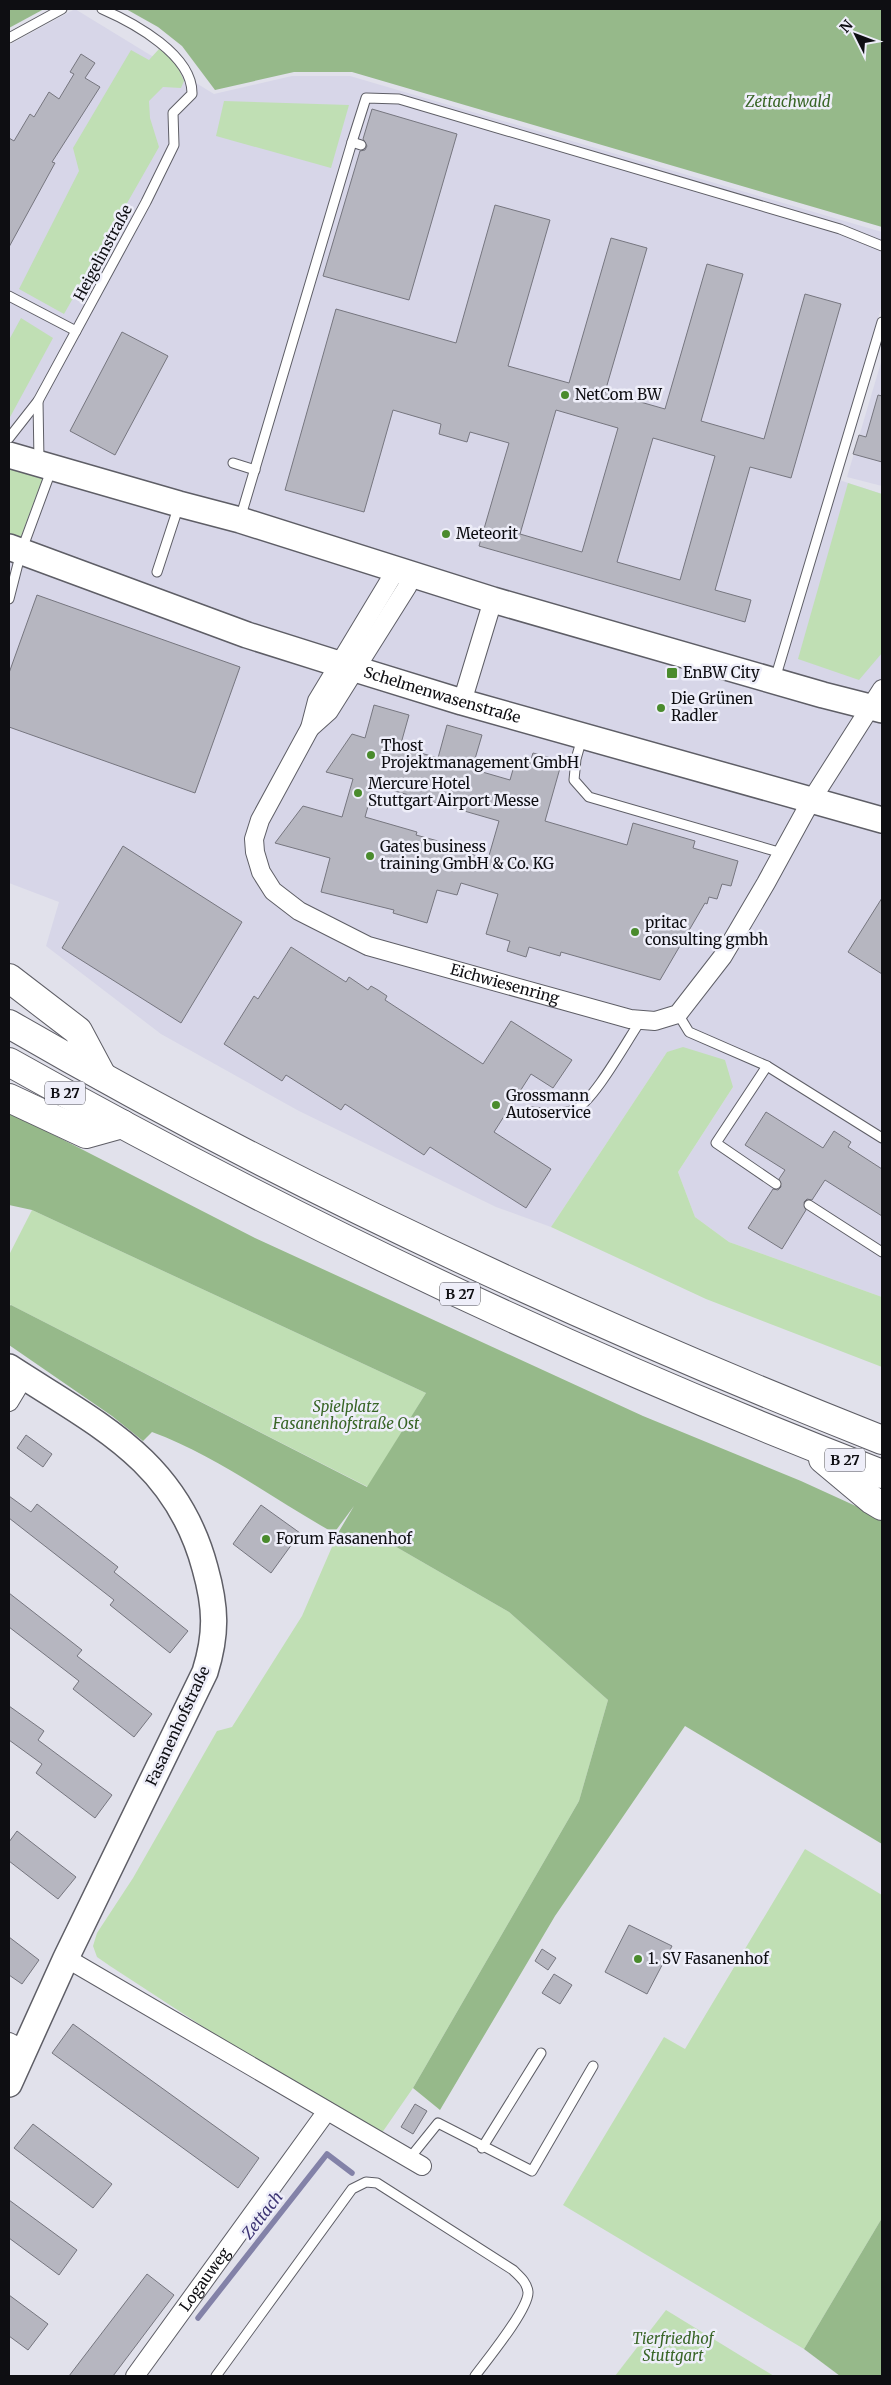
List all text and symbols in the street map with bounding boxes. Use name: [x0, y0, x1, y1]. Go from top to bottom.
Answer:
north arrow: [831, 10, 881, 60]
text: N: [836, 16, 857, 36]
park label: Zettachwald: [745, 92, 831, 111]
street label: Heigelinstraße: [69, 201, 136, 304]
place label: NetCom BW: [575, 385, 663, 404]
marker: NetCom BW: [559, 389, 571, 401]
place label: Meteorit: [456, 524, 518, 543]
marker: Meteorit: [440, 528, 452, 540]
street label: Schelmenwasenstraße: [361, 662, 523, 727]
place label: EnBW City: [683, 663, 760, 682]
marker: EnBW City: [665, 666, 679, 680]
place label: Die Grünen Radler: [671, 689, 753, 725]
marker: Die Grünen Radler: [655, 702, 667, 714]
place label: Thost Projektmanagement GmbH: [381, 736, 579, 772]
marker: Thost Projektmanagement GmbH: [365, 749, 377, 761]
place label: Mercure Hotel Stuttgart Airport Messe: [368, 774, 539, 810]
marker: Mercure Hotel Stuttgart Airport Messe: [352, 787, 364, 799]
place label: Gates business training GmbH & Co. KG: [380, 837, 554, 873]
marker: Gates business training GmbH & Co. KG: [364, 850, 376, 862]
place label: pritac consulting gmbh: [645, 913, 768, 949]
marker: pritac consulting gmbh: [629, 926, 641, 938]
street label: Eichwiesenring: [448, 959, 562, 1008]
road number: B 27: [45, 1082, 85, 1104]
place label: Grossmann Autoservice: [505, 1086, 591, 1122]
marker: Grossmann Autoservice: [490, 1099, 502, 1111]
road number: B 27: [440, 1282, 480, 1306]
park label: Spielplatz Fasanenhofstraße Ost: [272, 1397, 420, 1433]
road number: B 27: [825, 1448, 865, 1472]
place label: Forum Fasanenhof: [276, 1529, 413, 1548]
marker: Forum Fasanenhof: [260, 1533, 272, 1545]
street label: Fasanenhofstraße: [142, 1663, 214, 1789]
place label: 1. SV Fasanenhof: [648, 1949, 770, 1968]
marker: 1. SV Fasanenhof: [632, 1953, 644, 1965]
water label: Zettach: [237, 2187, 287, 2244]
street label: Logauweg: [175, 2244, 234, 2315]
park label: Tierfriedhof Stuttgart: [632, 2329, 716, 2365]

